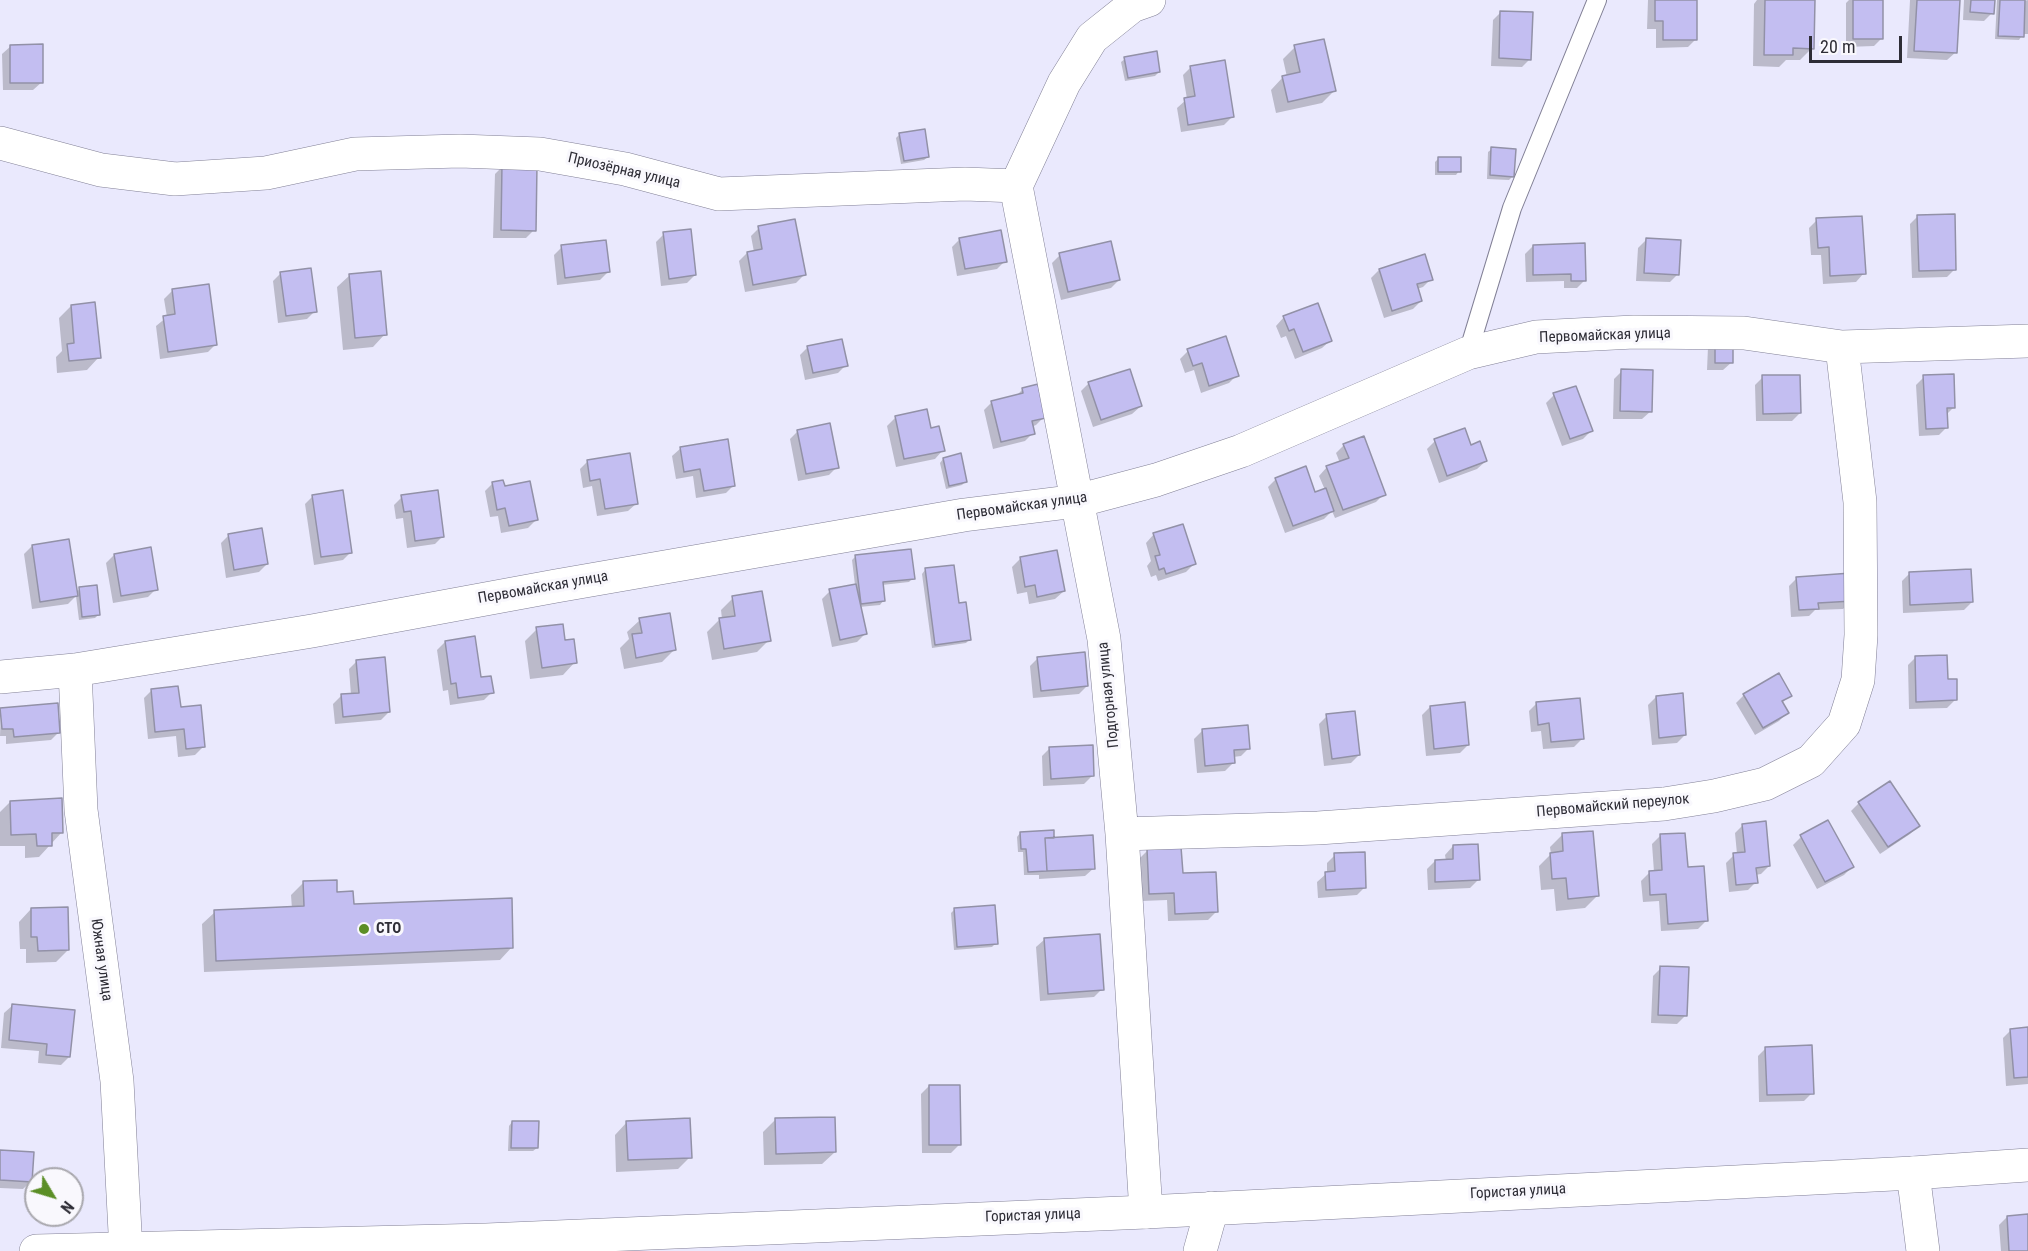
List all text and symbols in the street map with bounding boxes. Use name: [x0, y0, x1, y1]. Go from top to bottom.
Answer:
scale bar: [1812, 24, 1905, 62]
text: 20 m: [1820, 36, 1855, 57]
street label: Приозёрная улица: [566, 149, 682, 193]
street label: Первомайская улица: [1539, 325, 1671, 347]
street label: Первомайская улица: [956, 489, 1088, 525]
street label: Первомайская улица: [477, 568, 609, 608]
street label: Подгорная улица: [1094, 641, 1124, 749]
street label: Первомайский переулок: [1536, 790, 1690, 822]
street label: Южная улица: [86, 918, 116, 1002]
place label: СТО: [376, 920, 401, 938]
marker: СТО: [357, 922, 371, 936]
north arrow: [24, 1167, 84, 1227]
street label: Гористая улица: [1470, 1181, 1566, 1203]
text: N: [57, 1197, 78, 1217]
street label: Гористая улица: [985, 1205, 1081, 1227]

